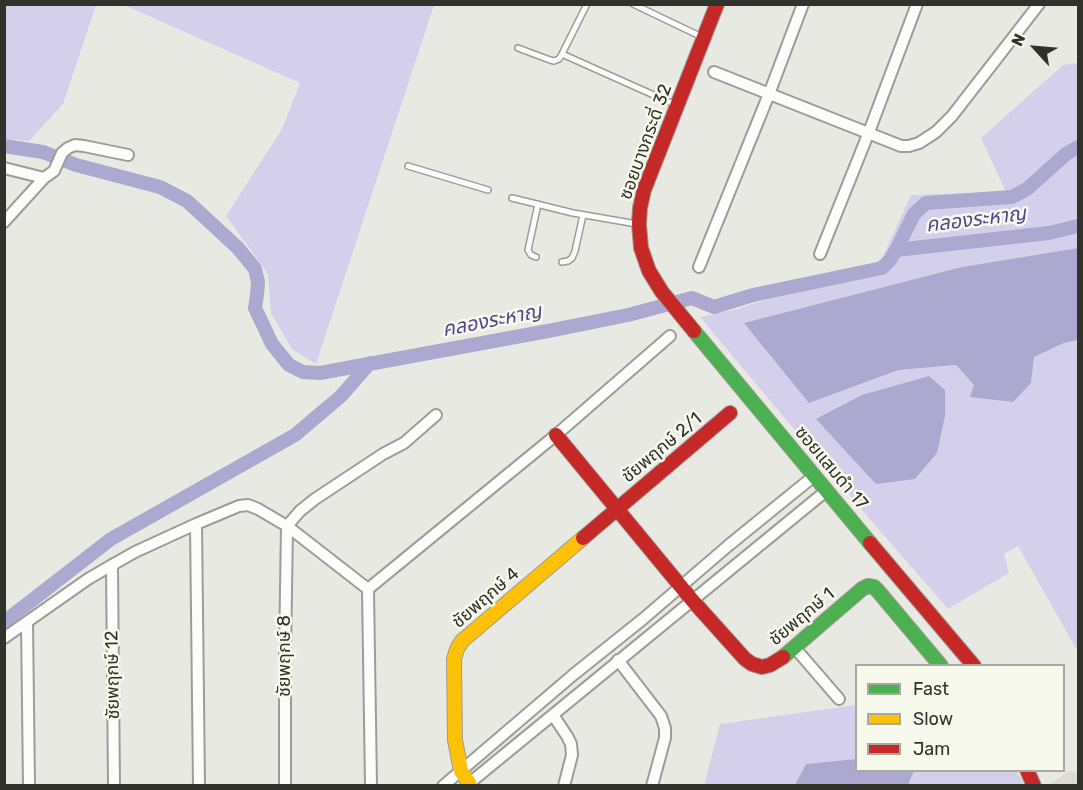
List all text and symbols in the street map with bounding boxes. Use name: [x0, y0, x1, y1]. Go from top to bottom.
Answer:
north arrow: [1005, 18, 1065, 78]
text: N: [1007, 31, 1029, 49]
street label: ซอยบางกระดี่ 32: [615, 81, 677, 203]
water label: คลองระหาญ: [925, 202, 1027, 238]
water label: คลองระหาญ: [440, 300, 544, 342]
street label: ชัยพฤกษ์ 2/1: [618, 408, 706, 488]
street label: ซอยแสมดำ 17: [790, 422, 872, 514]
street label: ชัยพฤกษ์ 4: [448, 563, 524, 633]
street label: ชัยพฤกษ์ 1: [765, 584, 839, 650]
street label: ชัยพฤกษ์ 8: [274, 615, 296, 697]
street label: ชัยพฤกษ์ 12: [101, 630, 125, 720]
legend: [855, 664, 1065, 772]
text: Fast: [913, 678, 949, 700]
text: Slow: [913, 708, 953, 730]
text: Jam: [913, 738, 950, 760]

